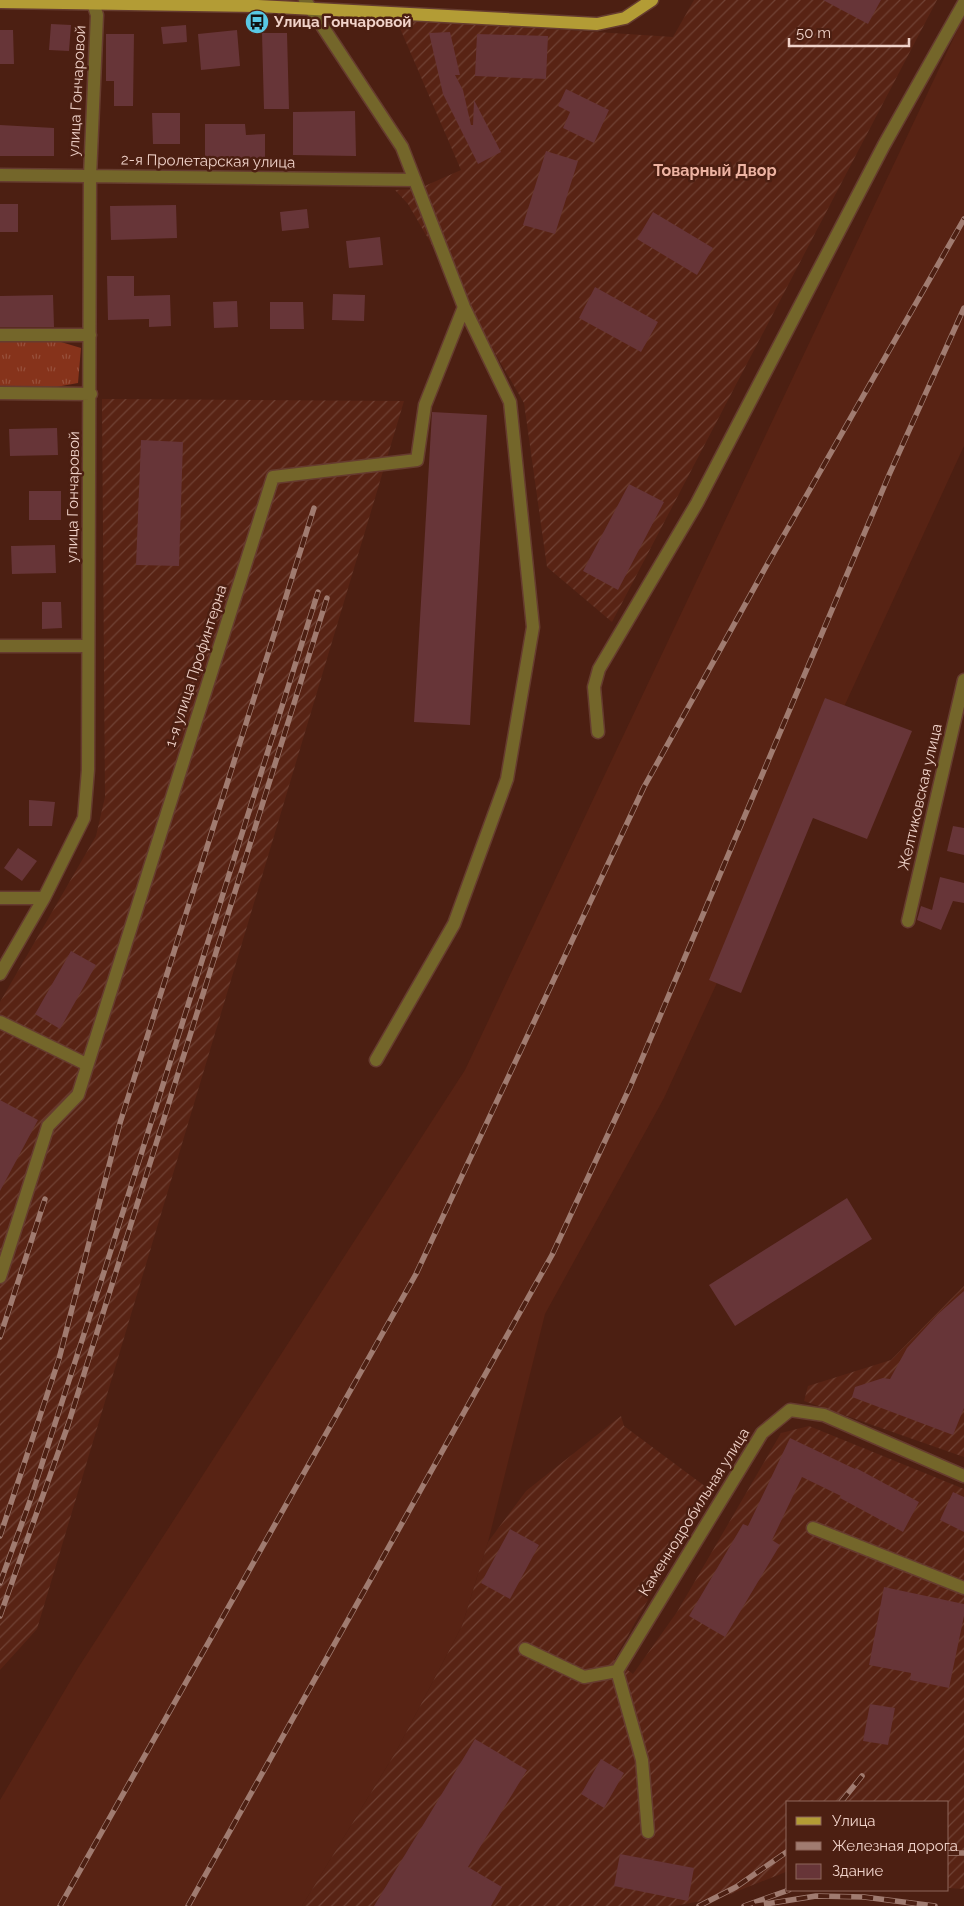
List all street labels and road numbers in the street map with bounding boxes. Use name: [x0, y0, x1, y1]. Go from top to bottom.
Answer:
street label: улица Гончаровой: [65, 25, 89, 157]
street label: 2-я Пролетарская улица: [121, 150, 295, 172]
street label: улица Гончаровой: [63, 431, 83, 563]
street label: 1-я улица Профинтерна: [161, 583, 231, 749]
street label: Желтиковская улица: [894, 722, 946, 872]
street label: Каменнодробильная улица: [635, 1425, 753, 1599]

